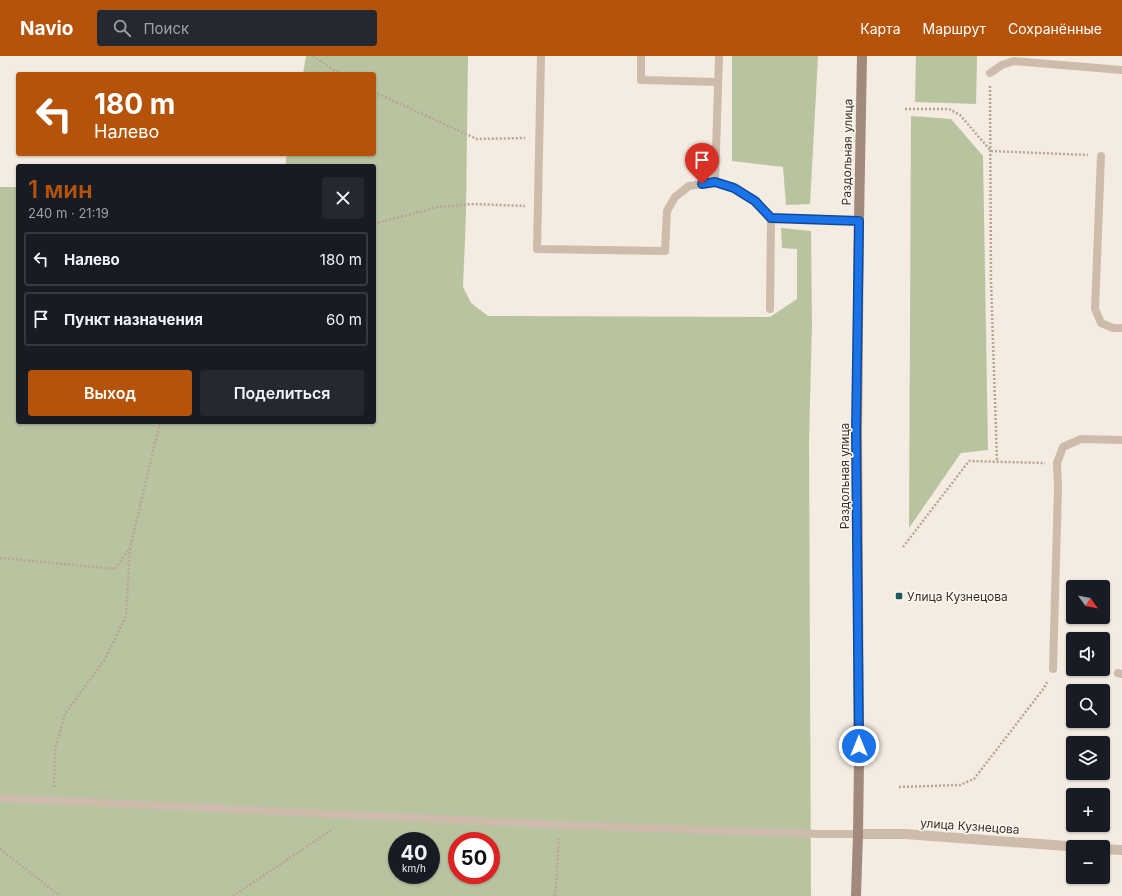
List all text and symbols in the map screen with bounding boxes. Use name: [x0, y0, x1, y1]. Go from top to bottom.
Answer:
search box: [97, 10, 377, 46]
text: Navio: [20, 17, 73, 40]
icon: search: [111, 17, 133, 39]
text: Поиск: [143, 19, 189, 38]
text: Карта: [860, 20, 901, 37]
text: Маршрут: [923, 20, 986, 37]
text: Сохранённые: [1008, 20, 1102, 37]
text: 180 m: [94, 87, 175, 121]
icon: left: [28, 88, 80, 140]
street label: Раздольная улица: [839, 99, 855, 205]
text: Налево: [94, 121, 159, 142]
pin: [685, 143, 719, 184]
icon: arrive: [691, 149, 713, 171]
text: 1 мин: [28, 175, 93, 204]
button: close: [322, 177, 364, 219]
text: 240 m · 21:19: [28, 205, 109, 221]
icon: left: [30, 248, 52, 270]
text: Налево: [64, 250, 120, 269]
text: 180 m: [320, 250, 362, 269]
icon: arrive: [30, 308, 52, 330]
text: Пункт назначения: [64, 310, 203, 329]
text: 60 m: [326, 310, 362, 329]
button: Выход: [28, 370, 192, 416]
button: Поделиться: [200, 370, 364, 416]
street label: Раздольная улица: [837, 423, 852, 529]
north arrow: [1066, 580, 1110, 624]
map controls: [1066, 580, 1110, 884]
place label: Улица Кузнецова: [907, 589, 1008, 604]
marker: Улица Кузнецова: [894, 591, 904, 601]
button: sound: [1066, 632, 1110, 676]
button: search: [1066, 684, 1110, 728]
position arrow: [838, 725, 880, 767]
button: layers: [1066, 736, 1110, 780]
button: +: [1066, 788, 1110, 832]
street label: улица Кузнецова: [920, 815, 1020, 837]
speed limit sign: 50: [448, 832, 500, 884]
button: −: [1066, 840, 1110, 884]
text: 40: [400, 841, 428, 865]
text: km/h: [402, 862, 426, 874]

